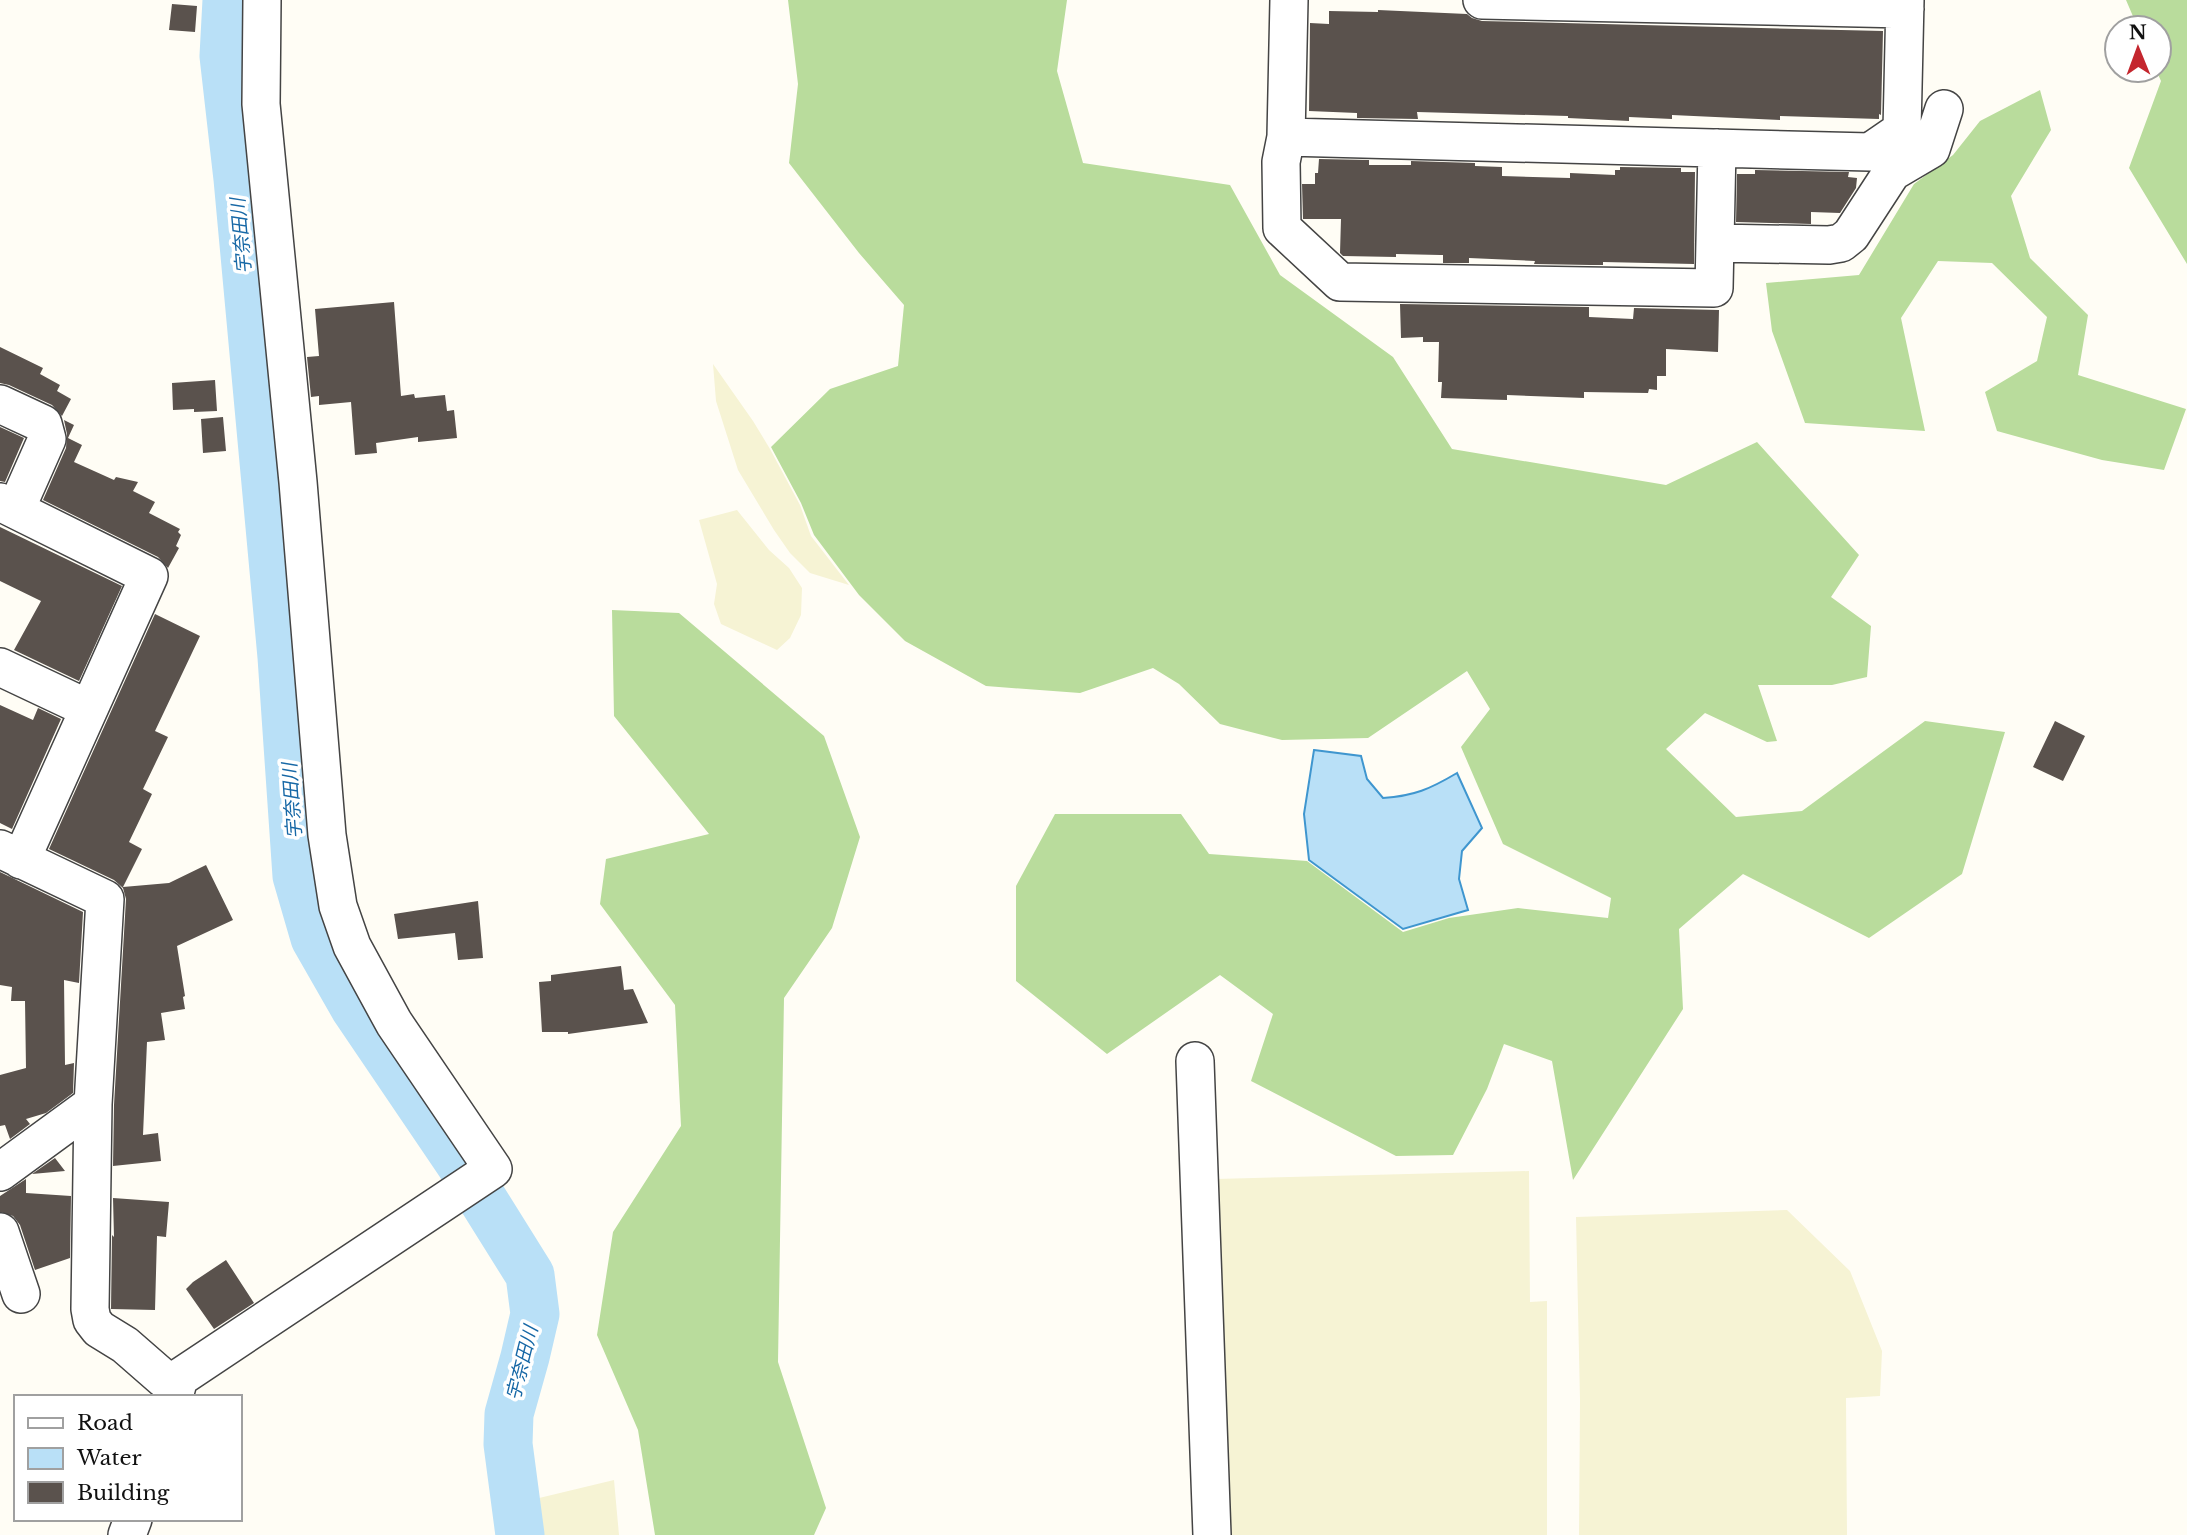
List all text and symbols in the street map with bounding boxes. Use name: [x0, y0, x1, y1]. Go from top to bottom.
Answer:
north arrow: [2103, 14, 2173, 84]
text: N: [2129, 21, 2147, 44]
water label: 宇奈田川: [226, 195, 256, 275]
water label: 宇奈田川: [278, 760, 306, 840]
water label: 宇奈田川: [502, 1321, 543, 1403]
legend: [14, 1395, 242, 1521]
text: Road: [77, 1410, 133, 1436]
text: Water: [76, 1445, 141, 1471]
text: Building: [77, 1480, 170, 1506]

